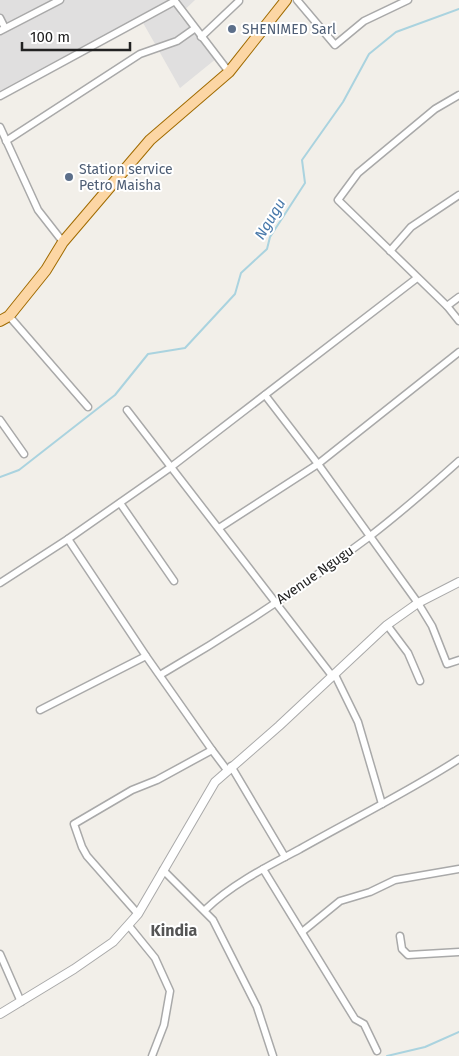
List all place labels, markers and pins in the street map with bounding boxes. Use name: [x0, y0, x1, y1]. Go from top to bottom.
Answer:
place label: SHENIMED Sarl: [242, 21, 336, 38]
marker: SHENIMED Sarl: [226, 23, 238, 35]
place label: Station service Petro Maisha: [79, 161, 173, 194]
marker: Station service Petro Maisha: [63, 171, 75, 183]

